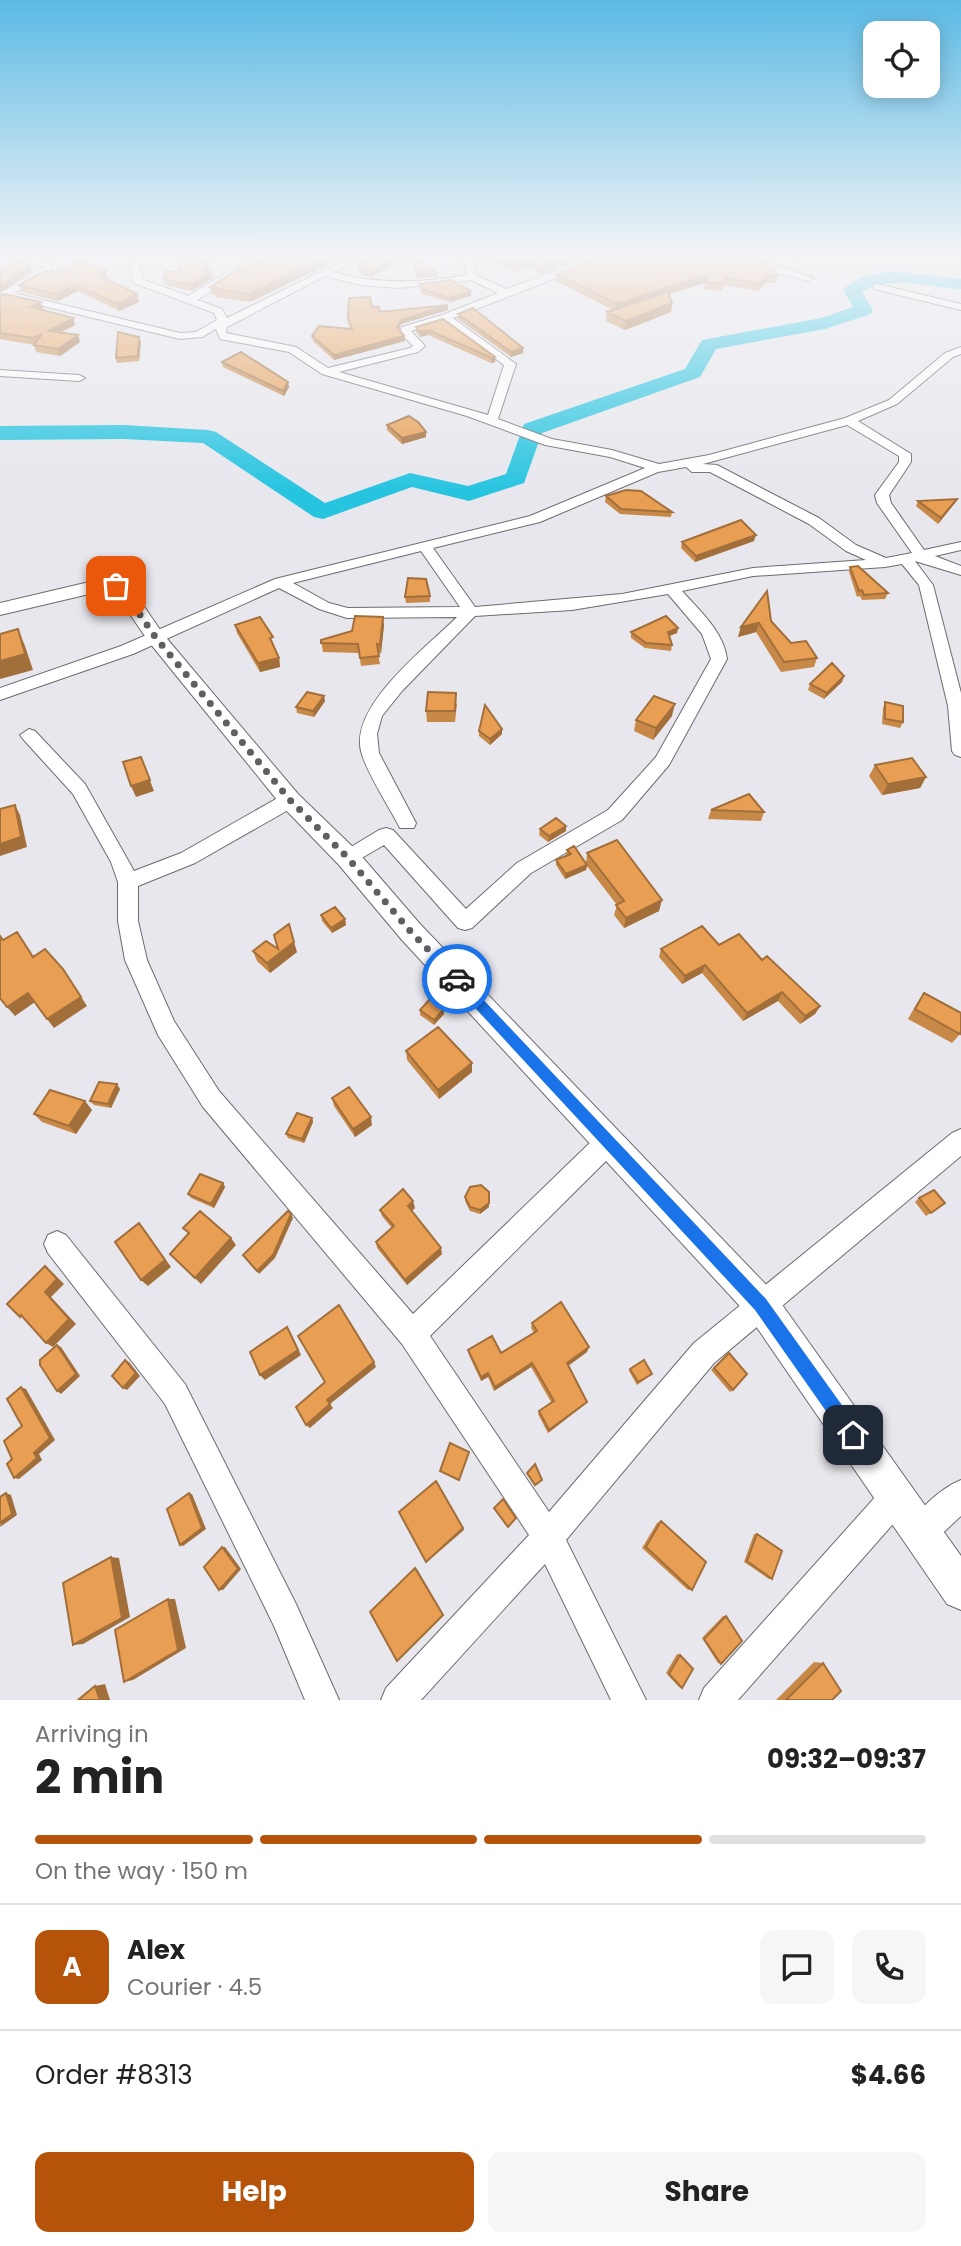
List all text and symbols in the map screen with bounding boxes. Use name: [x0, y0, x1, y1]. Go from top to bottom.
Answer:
map controls: [863, 21, 940, 98]
button: locate: [863, 21, 940, 98]
pin: [86, 556, 146, 616]
icon: bag: [97, 567, 135, 605]
courier: [422, 944, 492, 1014]
icon: car: [438, 960, 476, 998]
pin: [823, 1405, 883, 1465]
icon: home: [834, 1416, 872, 1454]
text: Arriving in: [35, 1718, 149, 1750]
text: 09:32–09:37: [767, 1741, 926, 1777]
text: 2 min: [35, 1745, 164, 1809]
text: On the way · 150 m: [35, 1855, 248, 1887]
button: chat: [760, 1930, 834, 2004]
button: phone: [852, 1930, 926, 2004]
text: Alex: [127, 1932, 185, 1968]
text: A: [62, 1949, 82, 1985]
text: Courier · 4.5: [127, 1971, 262, 2003]
text: Order #8313: [35, 2057, 193, 2093]
text: $4.66: [851, 2057, 926, 2093]
button: Help: [35, 2152, 474, 2232]
button: Share: [488, 2152, 926, 2232]

